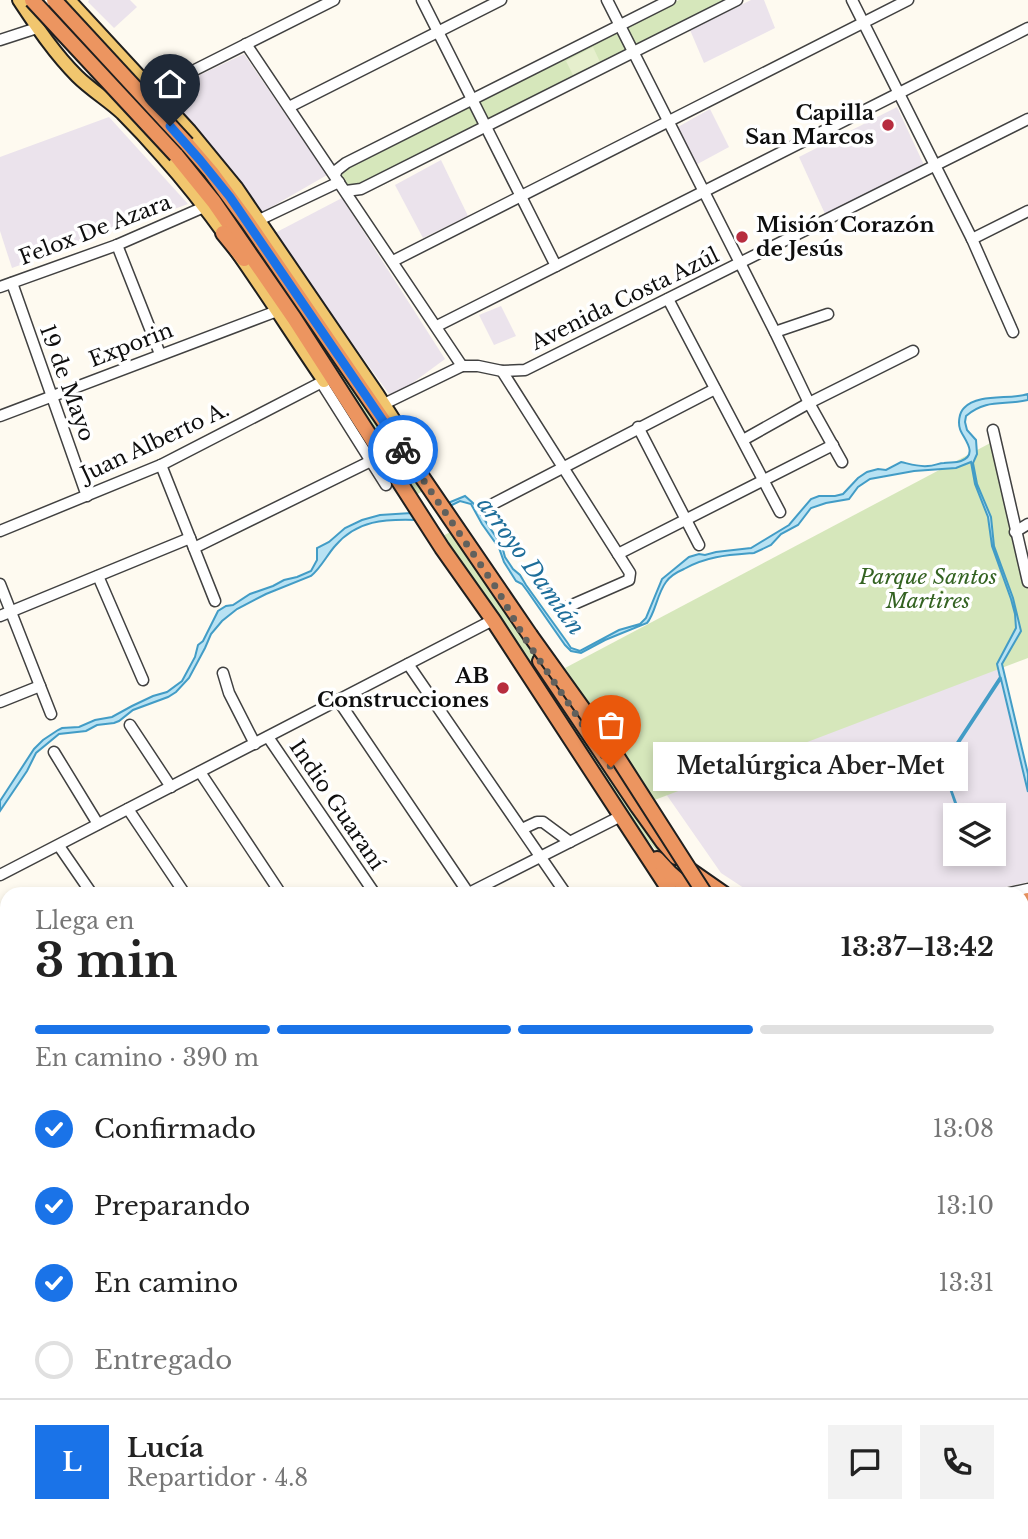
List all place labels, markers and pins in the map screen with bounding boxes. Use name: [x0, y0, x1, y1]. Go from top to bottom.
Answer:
pin: [140, 54, 200, 126]
place label: Capilla San Marcos: [745, 100, 874, 150]
marker: Capilla San Marcos: [880, 117, 896, 133]
place label: Misión Corazón de Jesús: [756, 212, 934, 262]
marker: Misión Corazón de Jesús: [734, 229, 750, 245]
place label: AB Construcciones: [317, 663, 489, 713]
marker: AB Construcciones: [495, 680, 511, 696]
pin: [581, 695, 641, 767]
callout: Metalúrgica Aber-Met: [653, 742, 968, 792]

